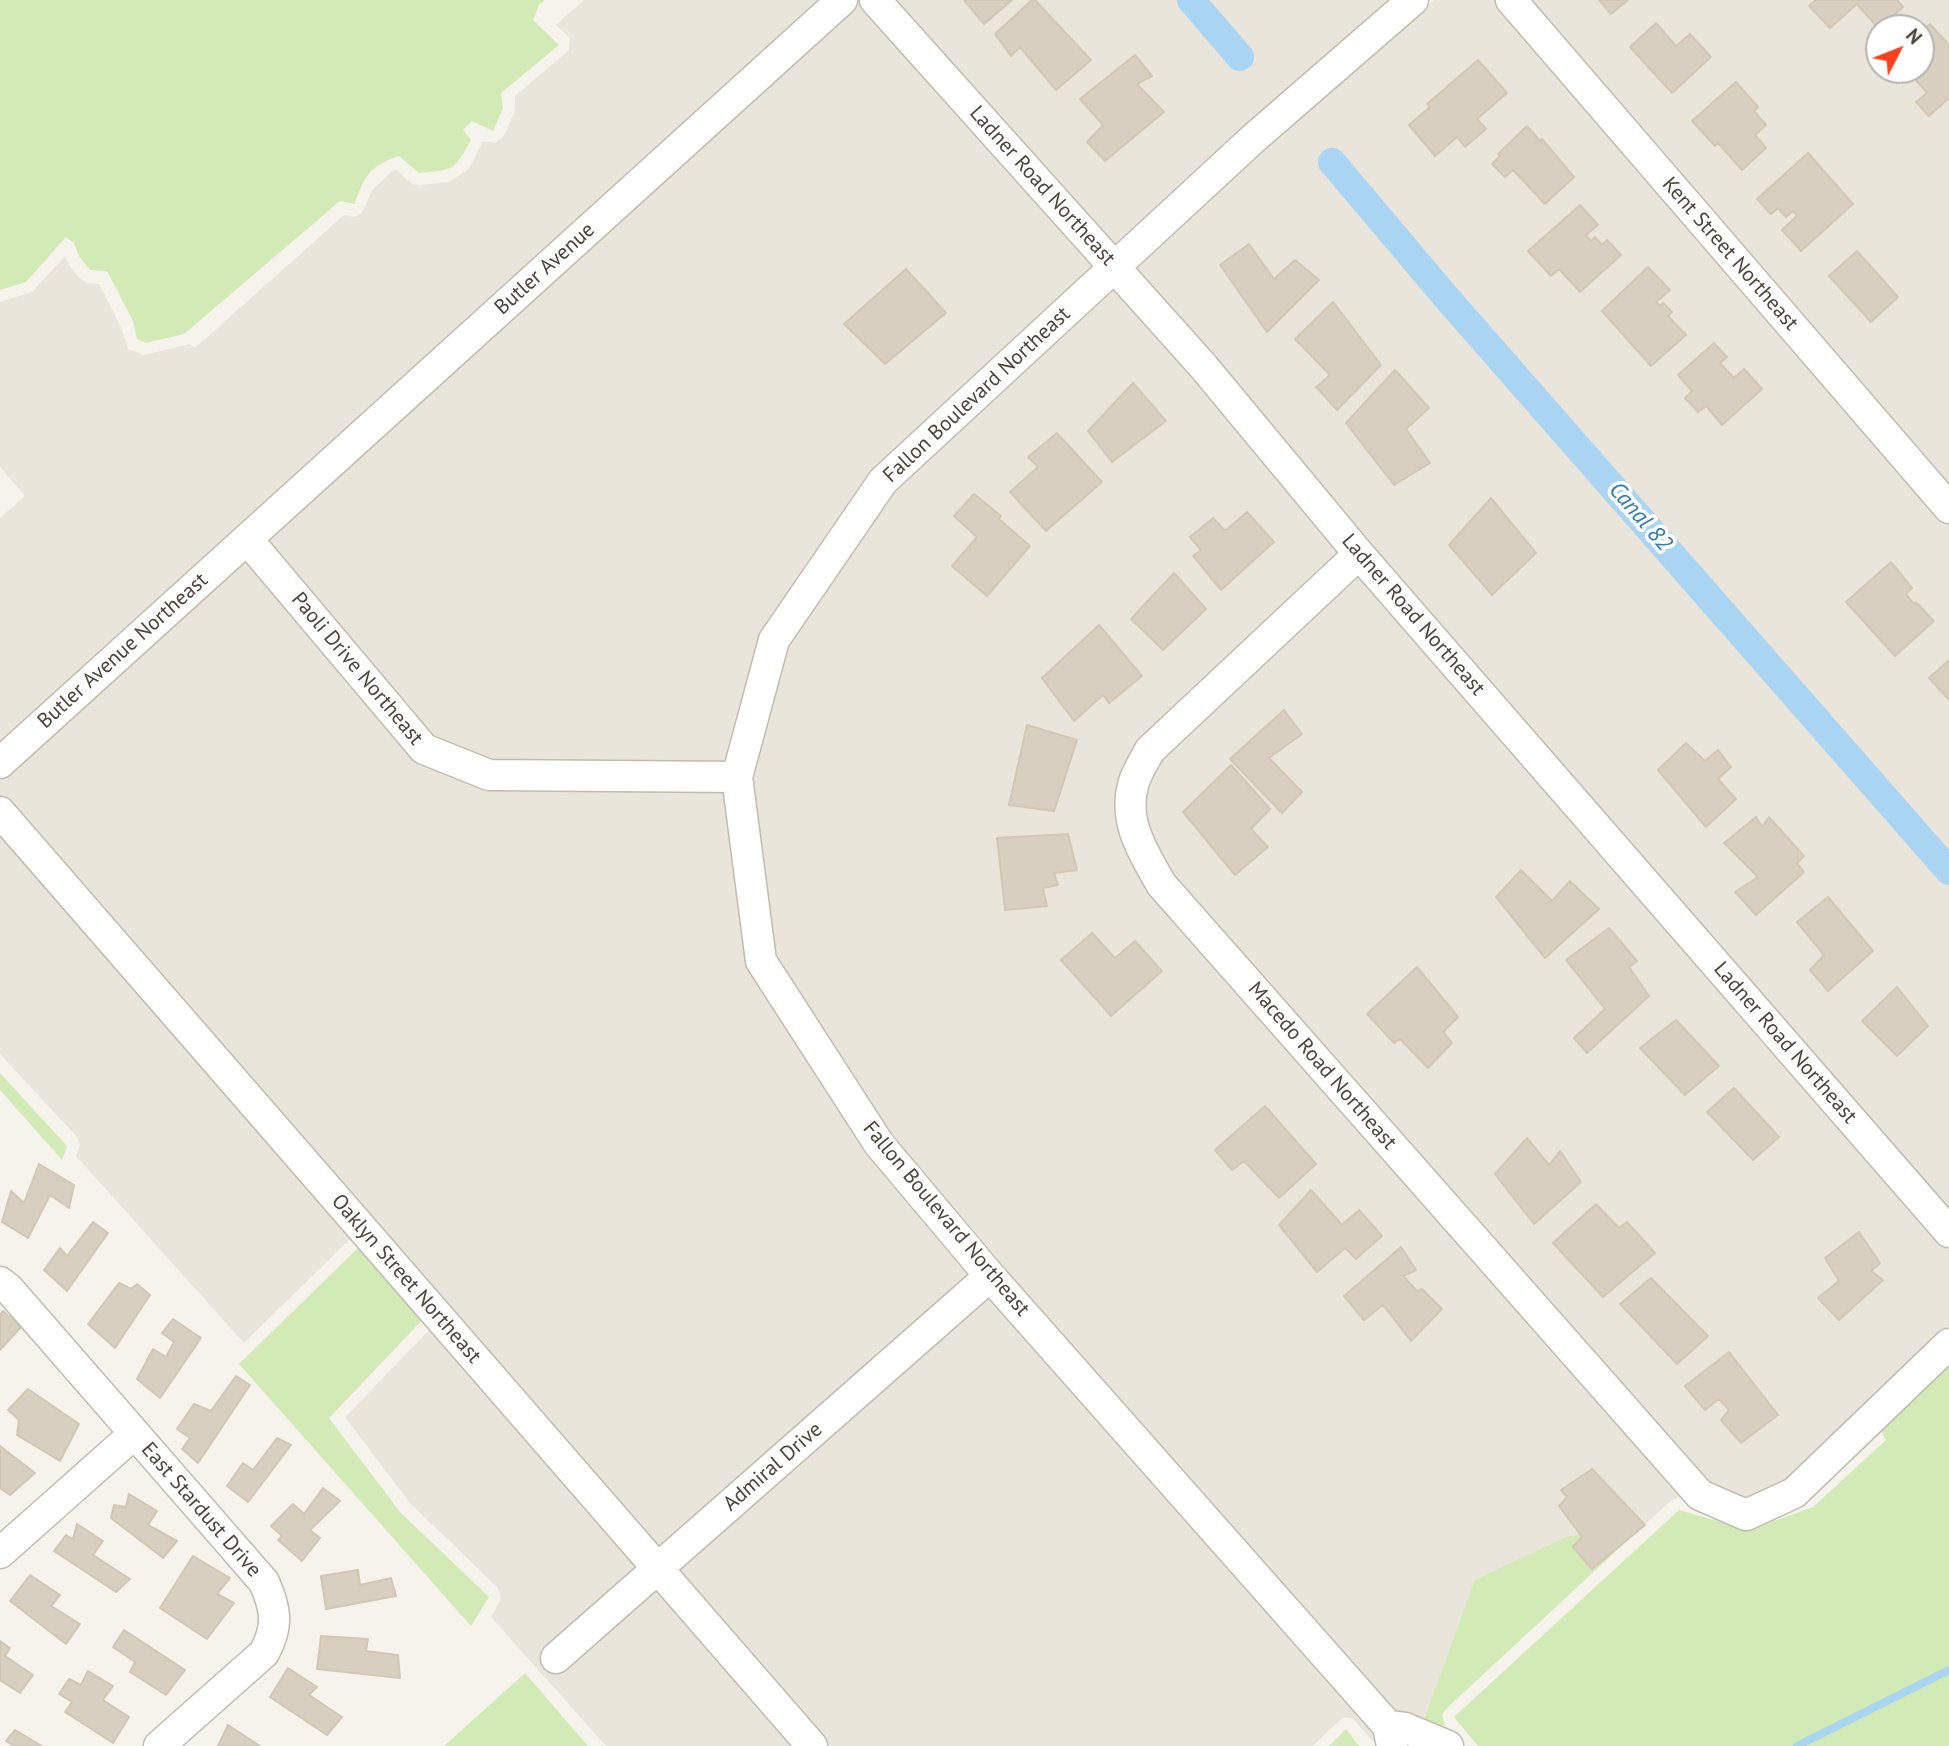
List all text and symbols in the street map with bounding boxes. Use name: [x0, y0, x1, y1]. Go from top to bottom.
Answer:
north arrow: [1865, 14, 1935, 84]
text: N: [1901, 24, 1927, 49]
street label: Ladner Road Northeast: [964, 101, 1120, 271]
street label: Kent Street Northeast: [1657, 172, 1803, 336]
street label: Butler Avenue: [490, 218, 600, 320]
street label: Fallon Boulevard Northeast: [878, 302, 1076, 488]
water label: Canal 82: [1603, 477, 1677, 557]
street label: Ladner Road Northeast: [1336, 529, 1490, 701]
street label: Butler Avenue Northeast: [33, 568, 213, 734]
street label: Paoli Drive Northeast: [286, 588, 428, 750]
street label: Ladner Road Northeast: [1708, 957, 1862, 1129]
street label: Macedo Road Northeast: [1242, 977, 1402, 1155]
street label: Fallon Boulevard Northeast: [857, 1117, 1035, 1321]
street label: Oaklyn Street Northeast: [326, 1189, 486, 1369]
street label: Admiral Drive: [718, 1417, 828, 1517]
street label: East Stardust Drive: [136, 1437, 266, 1583]

